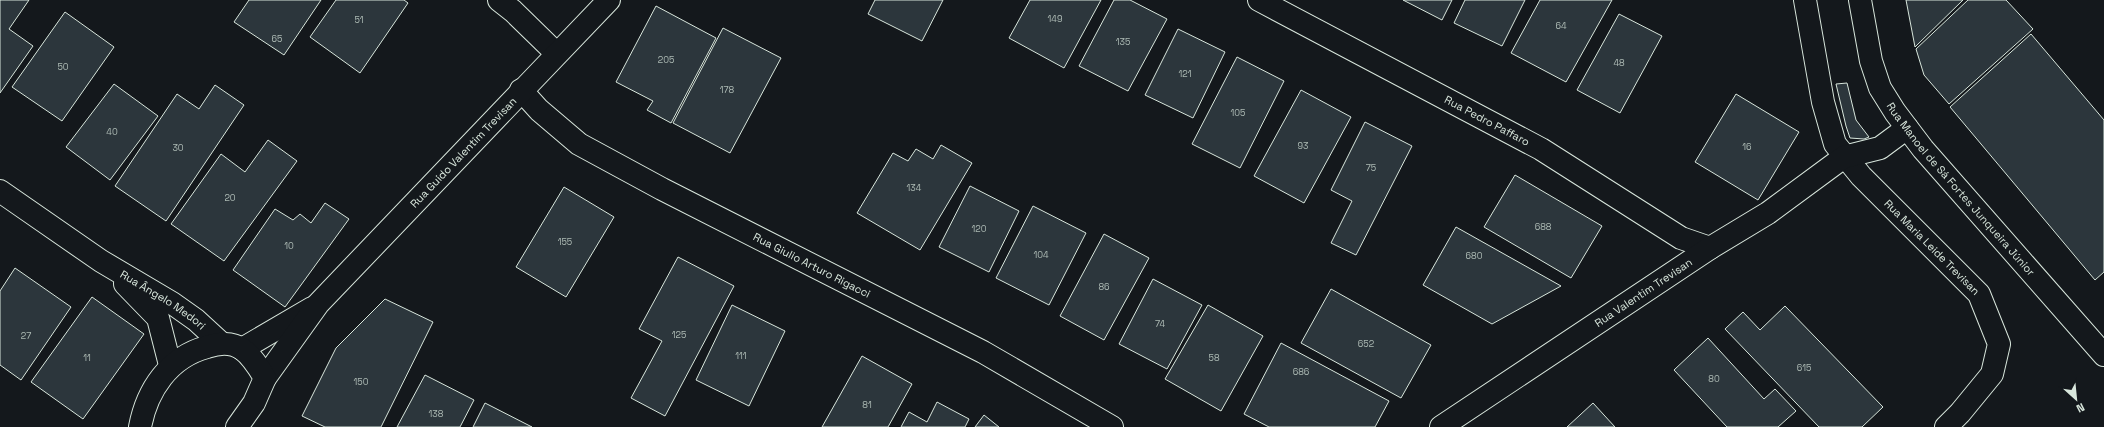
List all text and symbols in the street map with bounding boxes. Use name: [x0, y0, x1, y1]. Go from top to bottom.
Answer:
house number: 149: [1048, 13, 1062, 25]
house number: 51: [354, 14, 364, 26]
house number: 64: [1555, 20, 1567, 32]
house number: 65: [272, 33, 282, 45]
house number: 135: [1116, 36, 1130, 48]
house number: 205: [658, 54, 674, 66]
house number: 48: [1613, 57, 1625, 69]
house number: 50: [57, 61, 69, 73]
house number: 121: [1179, 68, 1192, 80]
house number: 178: [720, 84, 735, 96]
street label: Rua Pedro Paffaro: [1442, 92, 1532, 149]
street label: Rua Guido Valentim Trevisan: [407, 94, 519, 211]
street label: Rua Manoel de Sá Fortes Junqueira Júnior: [1884, 100, 2038, 279]
house number: 105: [1231, 107, 1245, 119]
house number: 40: [106, 126, 118, 138]
house number: 93: [1298, 140, 1308, 152]
house number: 16: [1742, 141, 1752, 153]
house number: 30: [172, 142, 184, 154]
house number: 75: [1366, 162, 1376, 174]
house number: 134: [907, 182, 922, 194]
house number: 20: [224, 192, 236, 204]
street label: Rua Maria Leide Trevisan: [1881, 196, 1983, 298]
house number: 688: [1535, 221, 1552, 233]
house number: 120: [972, 223, 987, 235]
street label: Rua Giulio Arturo Rigacci: [751, 230, 873, 301]
house number: 155: [558, 236, 572, 248]
house number: 10: [284, 240, 294, 252]
house number: 104: [1033, 249, 1049, 261]
house number: 680: [1466, 250, 1483, 262]
street label: Rua Valentim Trevisan: [1592, 255, 1695, 330]
street label: Rua Ângelo Medori: [118, 267, 209, 333]
house number: 86: [1098, 281, 1110, 293]
house number: 74: [1155, 318, 1165, 330]
house number: 125: [672, 329, 686, 341]
house number: 27: [21, 330, 31, 342]
house number: 652: [1358, 338, 1374, 350]
house number: 111: [735, 350, 747, 362]
house number: 11: [83, 352, 91, 364]
house number: 58: [1209, 352, 1220, 364]
house number: 615: [1797, 362, 1811, 374]
house number: 686: [1293, 366, 1310, 378]
house number: 80: [1708, 373, 1720, 385]
house number: 150: [354, 376, 369, 388]
north arrow: [2056, 379, 2096, 419]
house number: 81: [862, 399, 872, 411]
text: N: [2074, 400, 2087, 416]
house number: 138: [429, 408, 444, 420]

